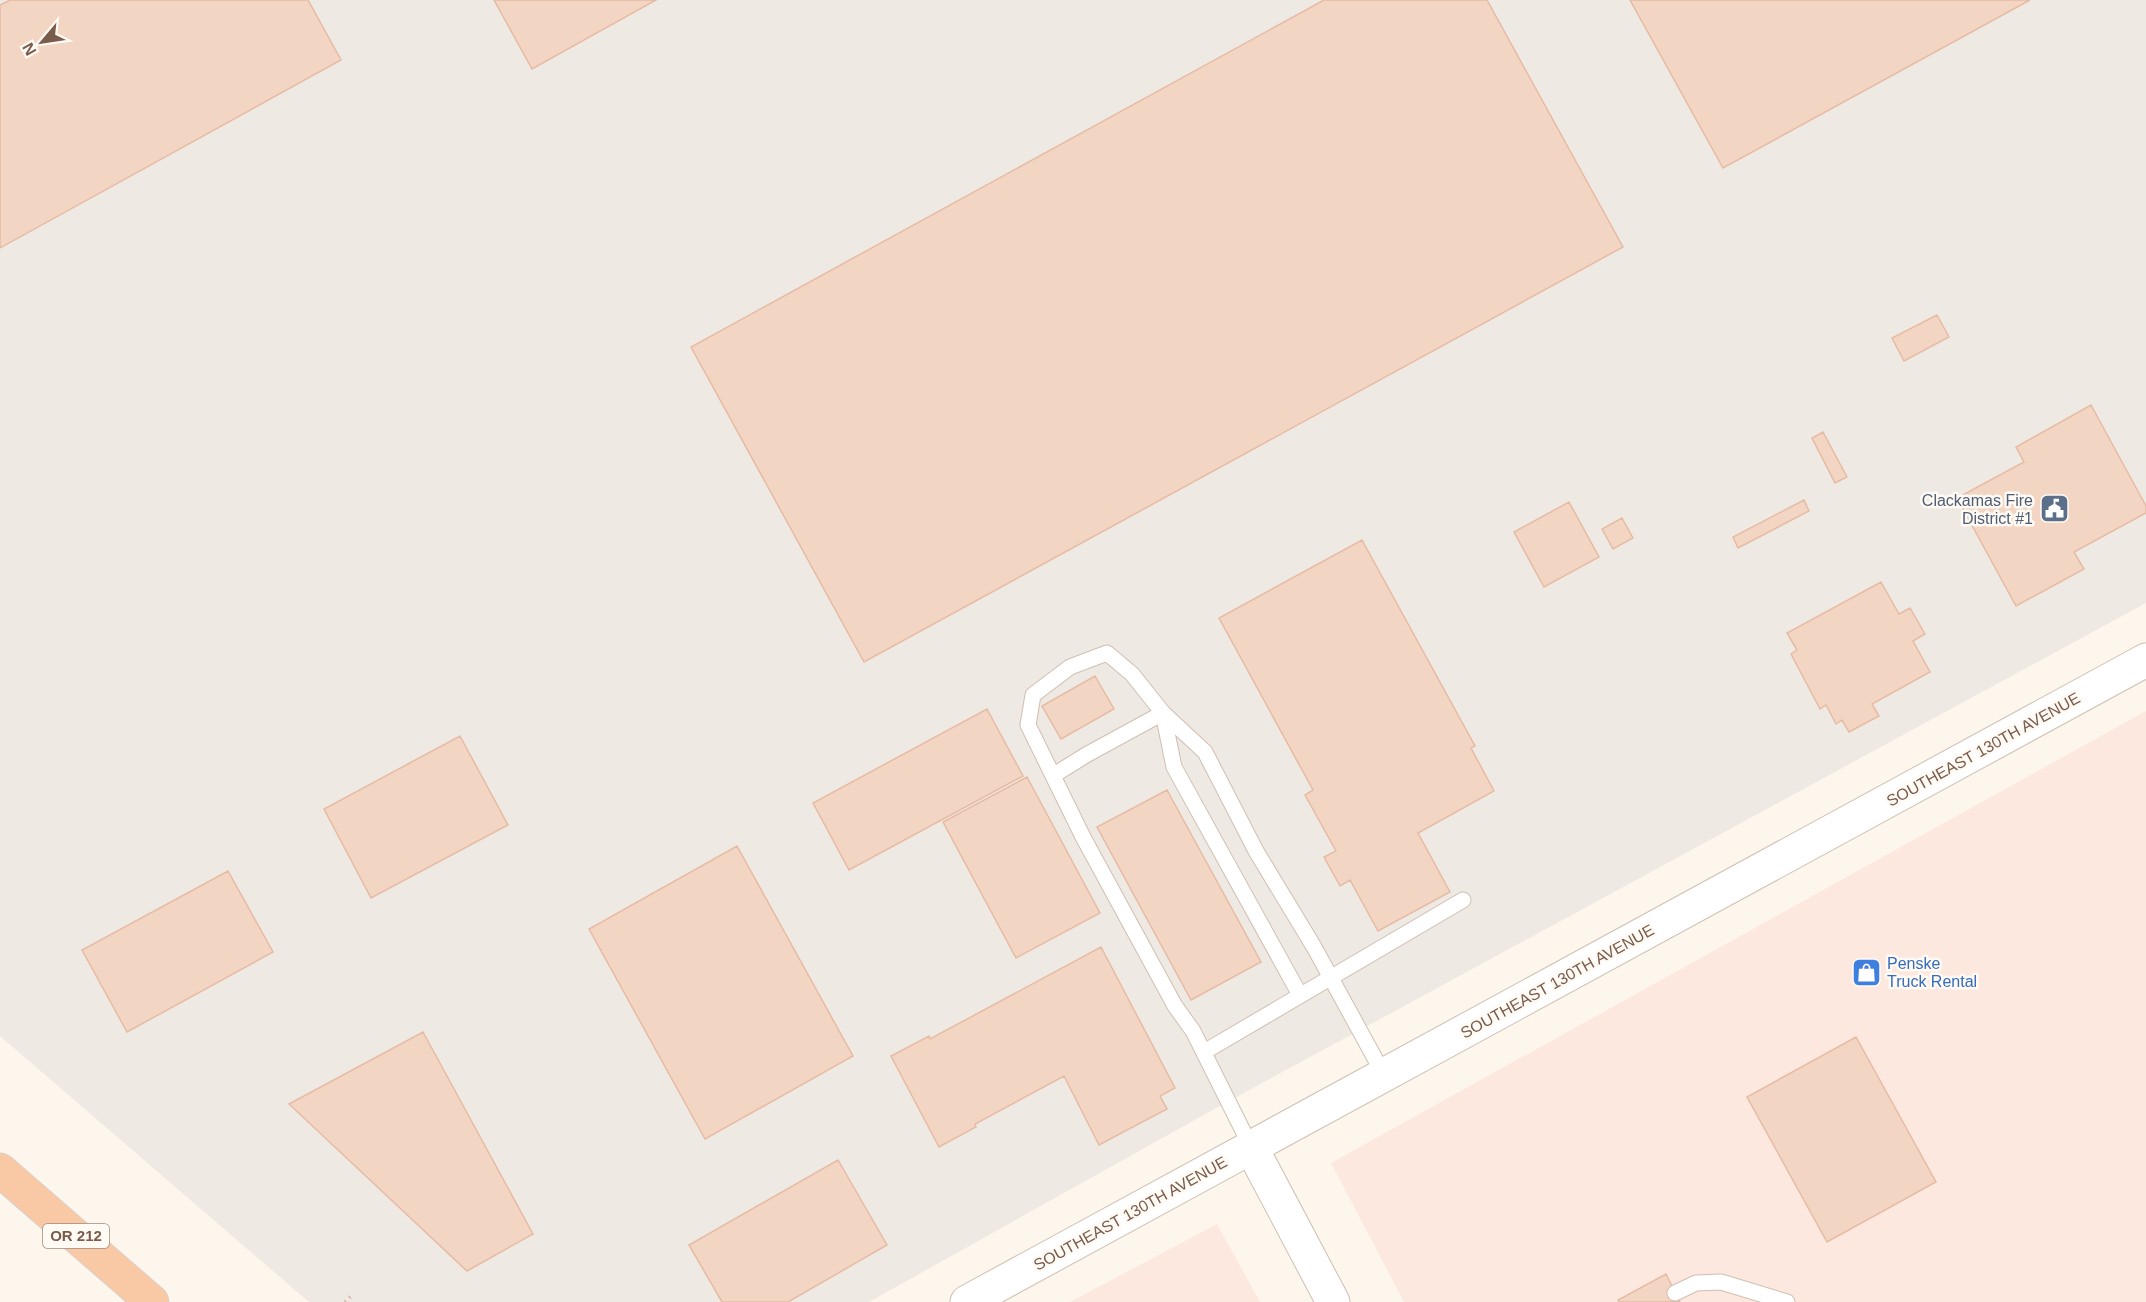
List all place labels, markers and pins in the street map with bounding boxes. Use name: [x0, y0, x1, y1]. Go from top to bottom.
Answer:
place label: Clackamas Fire District #1: [1922, 492, 2033, 527]
public building icon: Clackamas Fire District #1: [2038, 493, 2070, 525]
place label: Penske Truck Rental: [1887, 955, 1977, 990]
shop icon: Penske Truck Rental: [1850, 956, 1882, 988]

